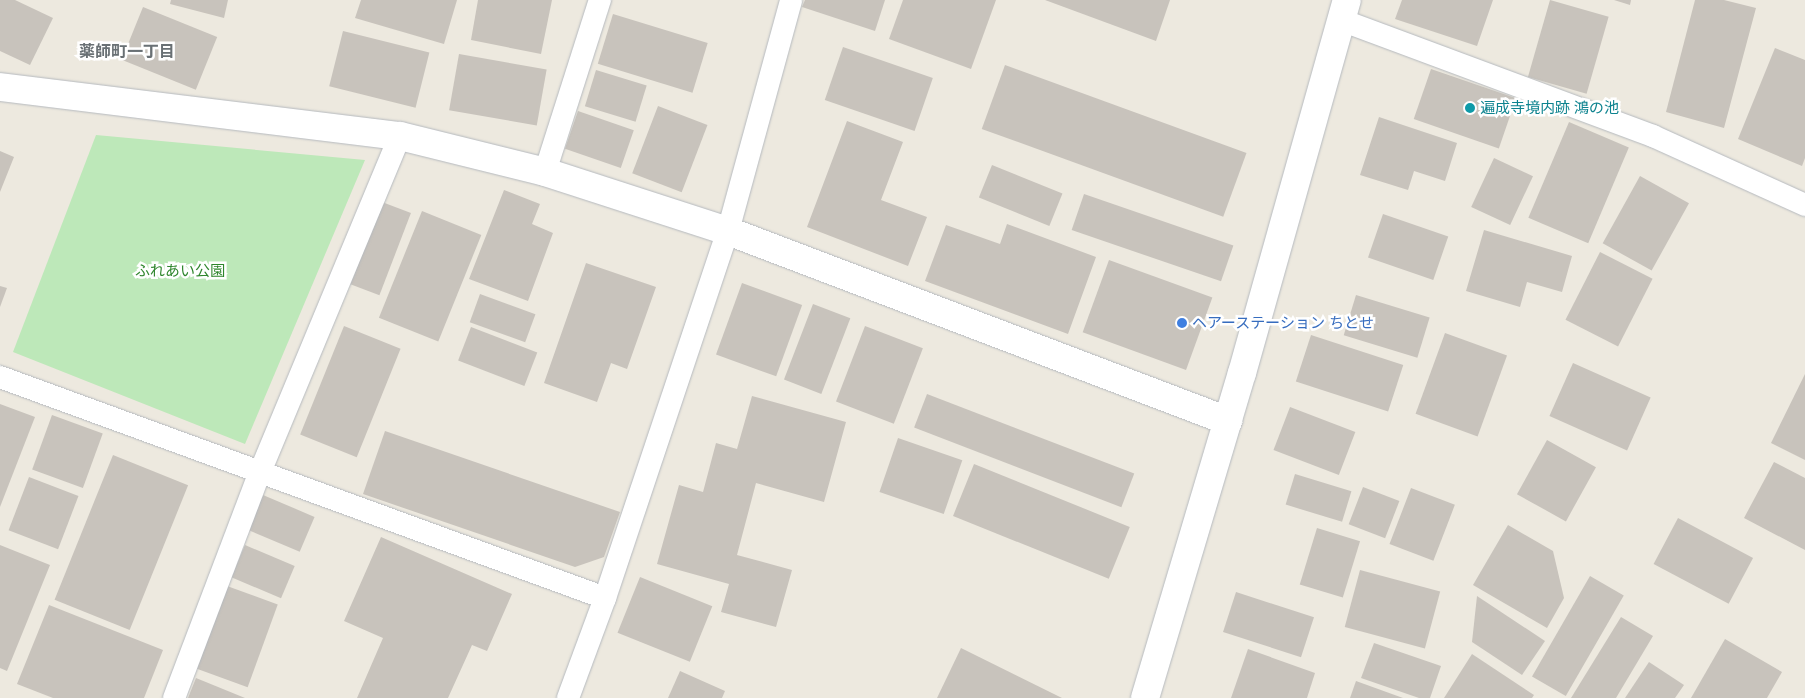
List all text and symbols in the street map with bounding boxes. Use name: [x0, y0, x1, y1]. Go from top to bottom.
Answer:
district label: 薬師町一丁目: [79, 41, 175, 61]
place label: 遍成寺境内跡 鴻の池: [1480, 99, 1619, 117]
marker: 遍成寺境内跡 鴻の池: [1464, 102, 1476, 114]
park label: ふれあい公園: [135, 262, 225, 280]
place label: ヘアーステーション ちとせ: [1192, 314, 1375, 332]
marker: ヘアーステーション ちとせ: [1176, 317, 1188, 329]

